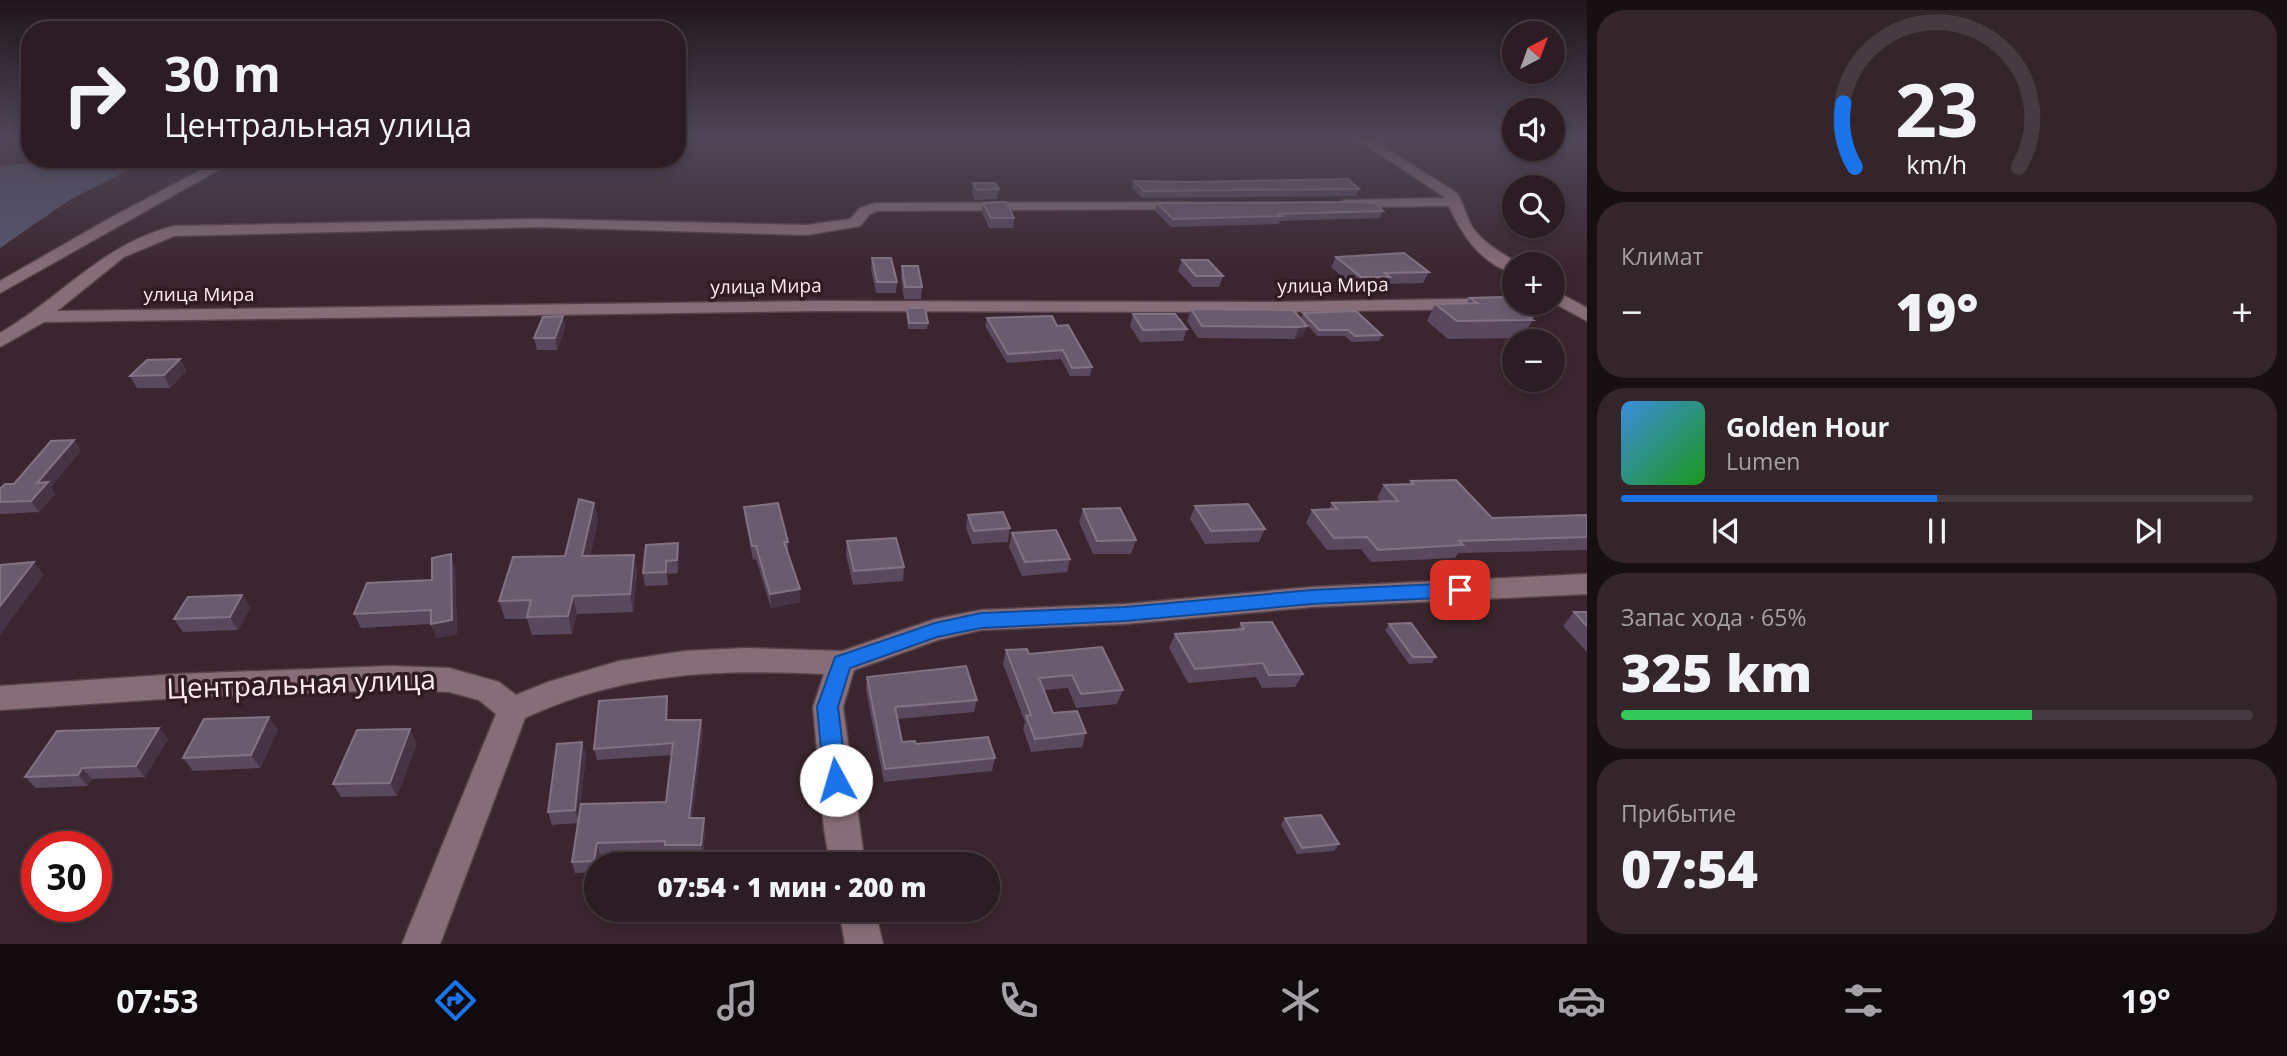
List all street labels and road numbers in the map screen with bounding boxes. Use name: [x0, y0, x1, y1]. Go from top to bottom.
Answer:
street label: улица Мира: [1277, 271, 1389, 299]
street label: улица Мира: [710, 272, 822, 300]
street label: улица Мира: [143, 281, 255, 307]
street label: Центральная улица: [166, 659, 436, 707]

